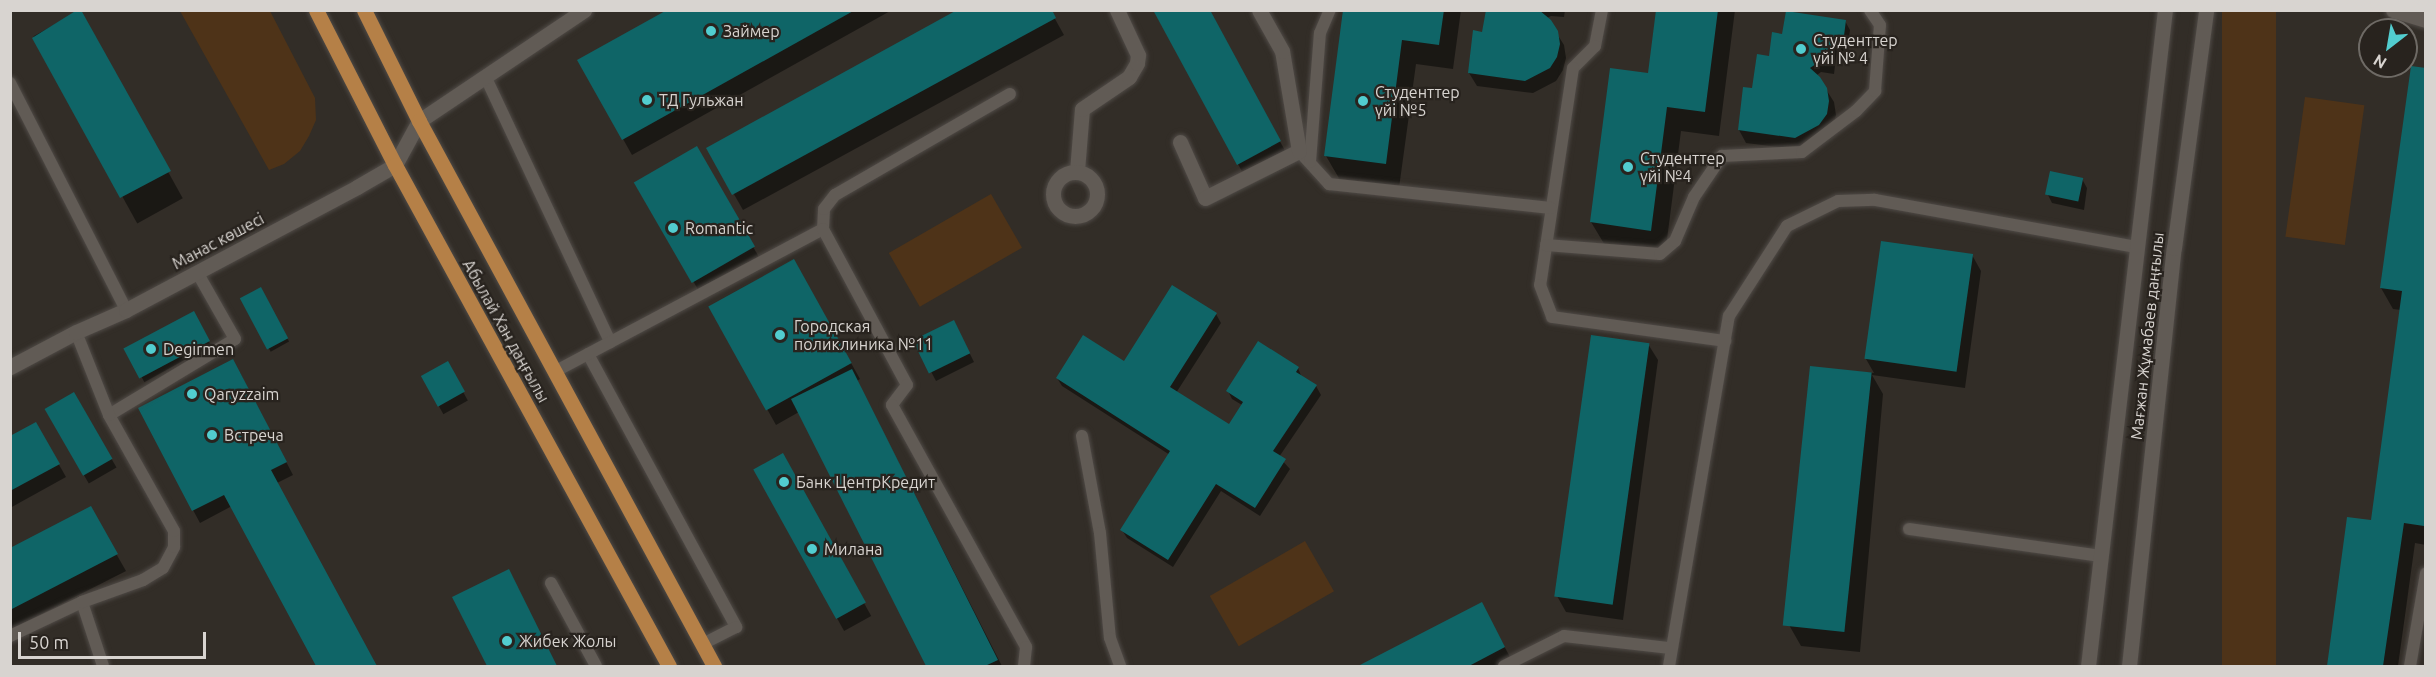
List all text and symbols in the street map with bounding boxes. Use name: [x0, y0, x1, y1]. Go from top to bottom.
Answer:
north arrow: [2358, 18, 2418, 78]
place label: Займер: [723, 21, 779, 41]
marker: Займер: [704, 24, 718, 38]
place label: Студенттер үйі № 4: [1813, 30, 1898, 68]
marker: Студенттер үйі № 4: [1794, 42, 1808, 56]
text: N: [2370, 51, 2390, 73]
place label: Студенттер үйі №5: [1375, 82, 1460, 120]
place label: ТД Гульжан: [659, 90, 744, 110]
marker: ТД Гульжан: [640, 93, 654, 107]
marker: Студенттер үйі №5: [1356, 94, 1370, 108]
place label: Студенттер үйі №4: [1640, 148, 1725, 186]
marker: Студенттер үйі №4: [1621, 160, 1635, 174]
street label: Манас көшесі: [169, 209, 267, 273]
place label: Romantic: [685, 218, 753, 238]
marker: Romantic: [666, 221, 680, 235]
street label: Мағжан Жұмабаев даңғылы: [2127, 231, 2167, 441]
street label: Абылай Хан даңғылы: [459, 256, 553, 406]
place label: Городская поликлиника №11: [794, 316, 933, 354]
marker: Городская поликлиника №11: [771, 326, 789, 344]
place label: Degirmen: [163, 339, 234, 359]
marker: Degirmen: [144, 342, 158, 356]
place label: Qaryzzaim: [204, 384, 279, 404]
marker: Qaryzzaim: [185, 387, 199, 401]
place label: Встреча: [224, 425, 284, 445]
marker: Встреча: [205, 428, 219, 442]
place label: Банк ЦентрКредит: [796, 472, 935, 492]
marker: Банк ЦентрКредит: [777, 475, 791, 489]
place label: Милана: [824, 539, 883, 559]
marker: Милана: [805, 542, 819, 556]
scale bar: [21, 620, 208, 658]
place label: Жибек Жолы: [519, 631, 617, 651]
text: 50 m: [29, 632, 69, 652]
marker: Жибек Жолы: [500, 634, 514, 648]

